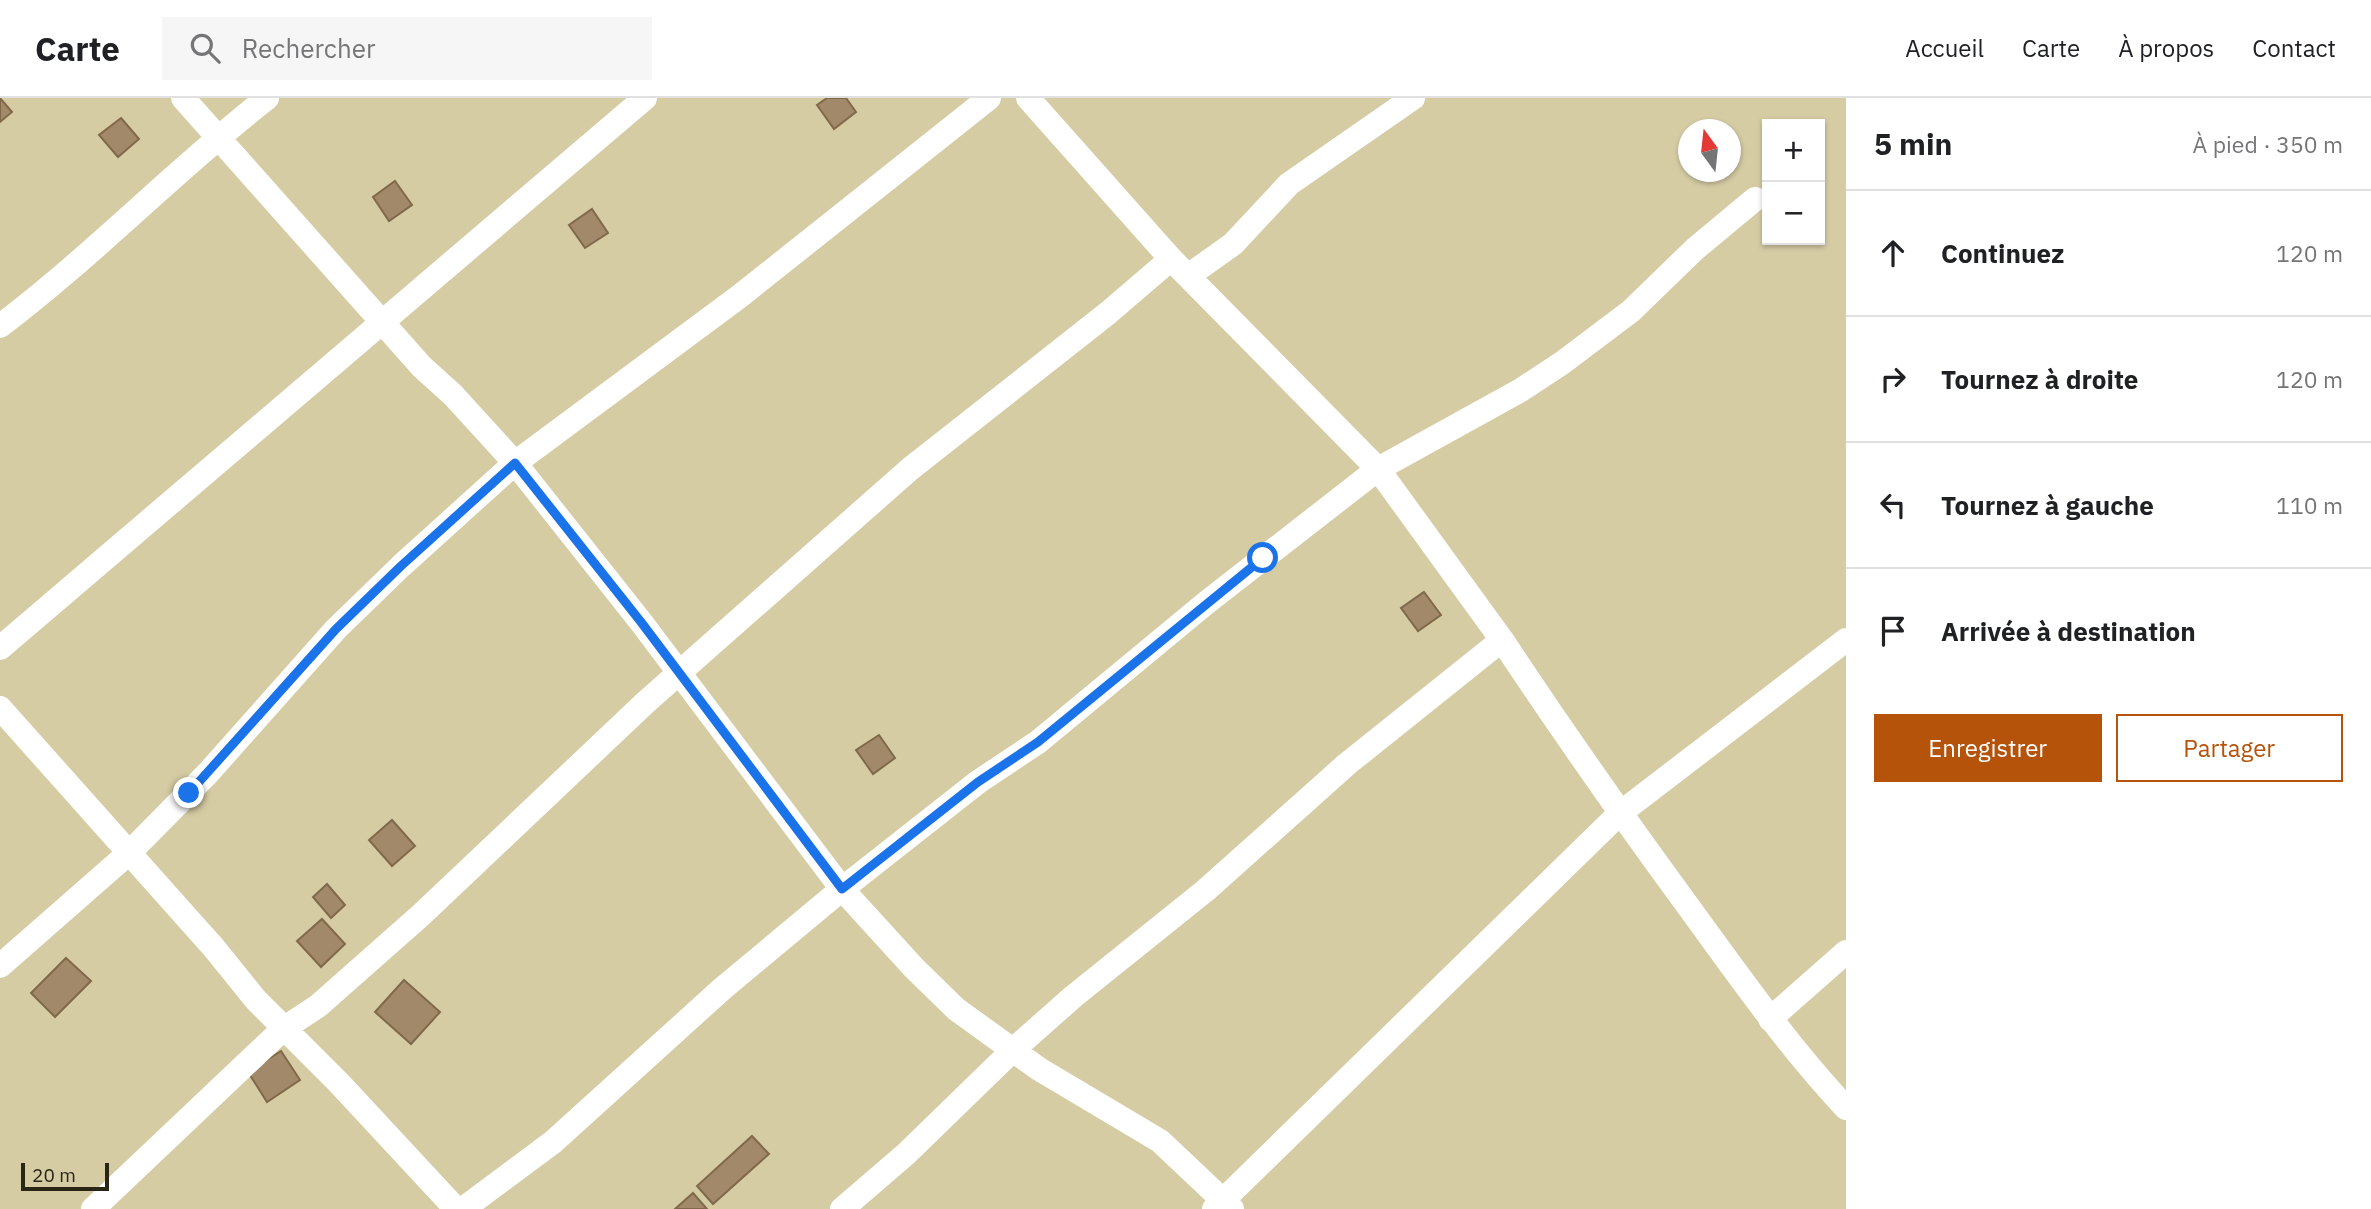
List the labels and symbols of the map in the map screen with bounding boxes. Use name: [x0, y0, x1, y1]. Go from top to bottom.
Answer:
north arrow: [1678, 119, 1741, 182]
route start: [1247, 542, 1278, 573]
route end: [173, 777, 204, 808]
scale bar: [21, 1160, 108, 1192]

